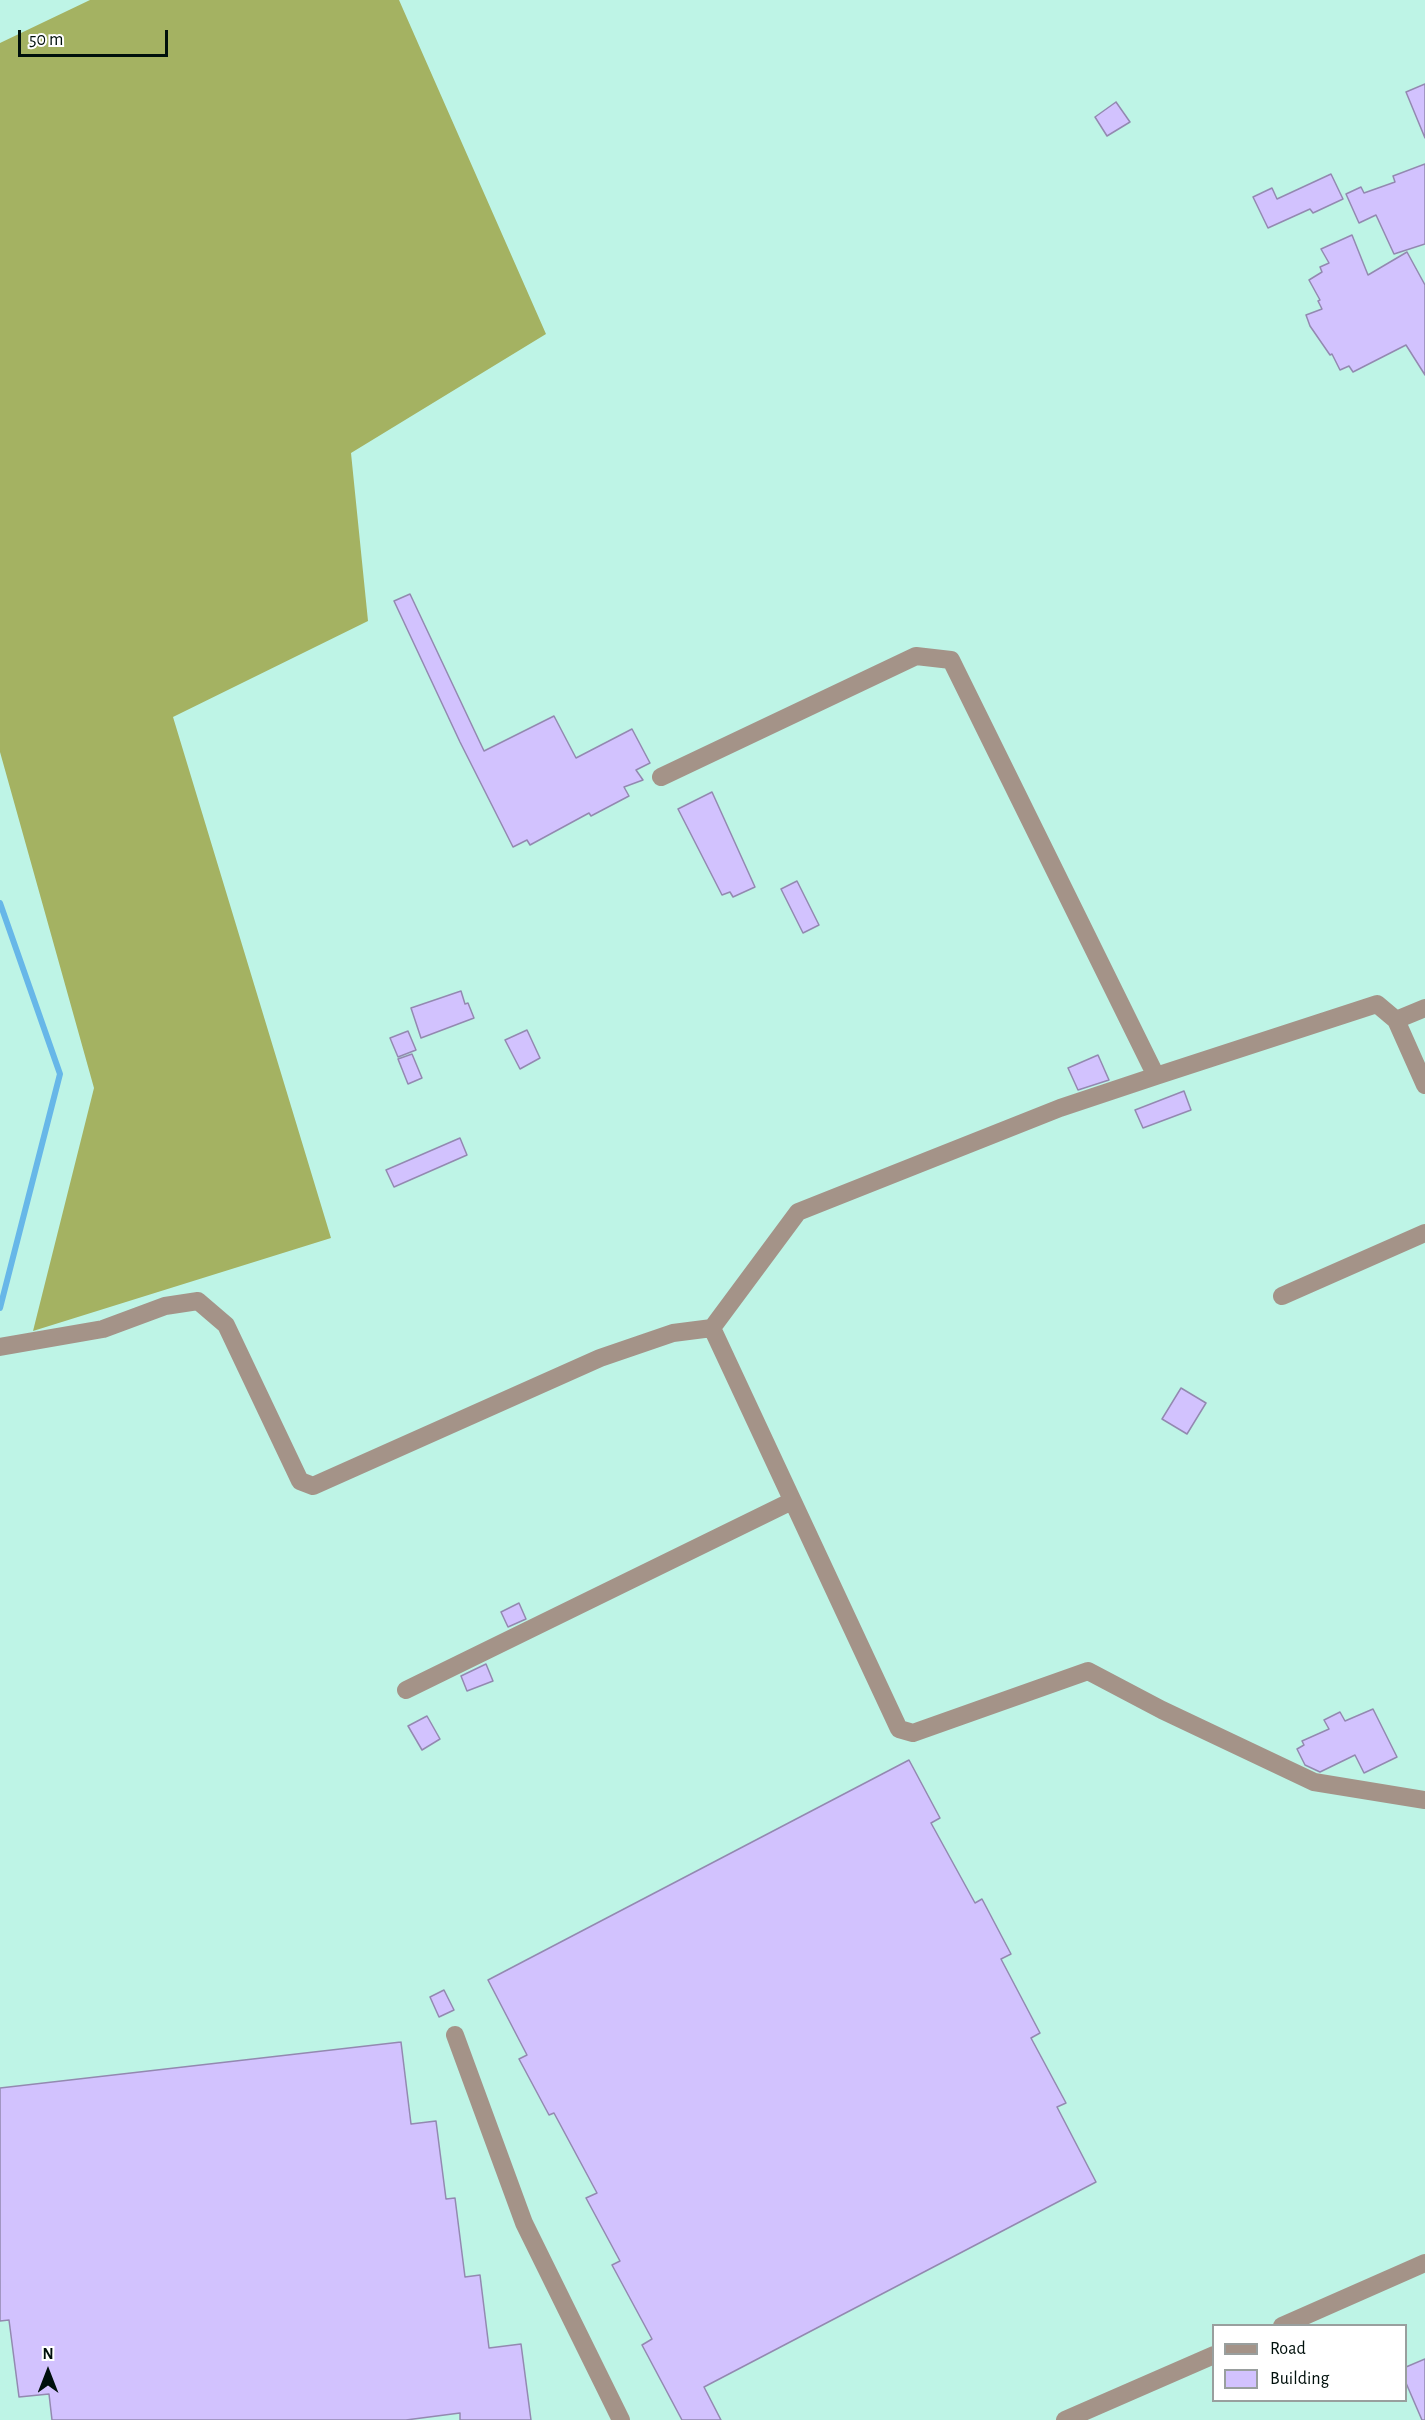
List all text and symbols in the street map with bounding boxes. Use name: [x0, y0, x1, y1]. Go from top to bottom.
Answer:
scale bar: [21, 18, 171, 56]
text: 50 m: [29, 31, 63, 49]
legend: [1212, 2324, 1407, 2402]
text: Road: [1270, 2340, 1306, 2358]
north arrow: [18, 2342, 78, 2402]
text: N: [42, 2346, 54, 2362]
text: Building: [1270, 2370, 1329, 2388]

